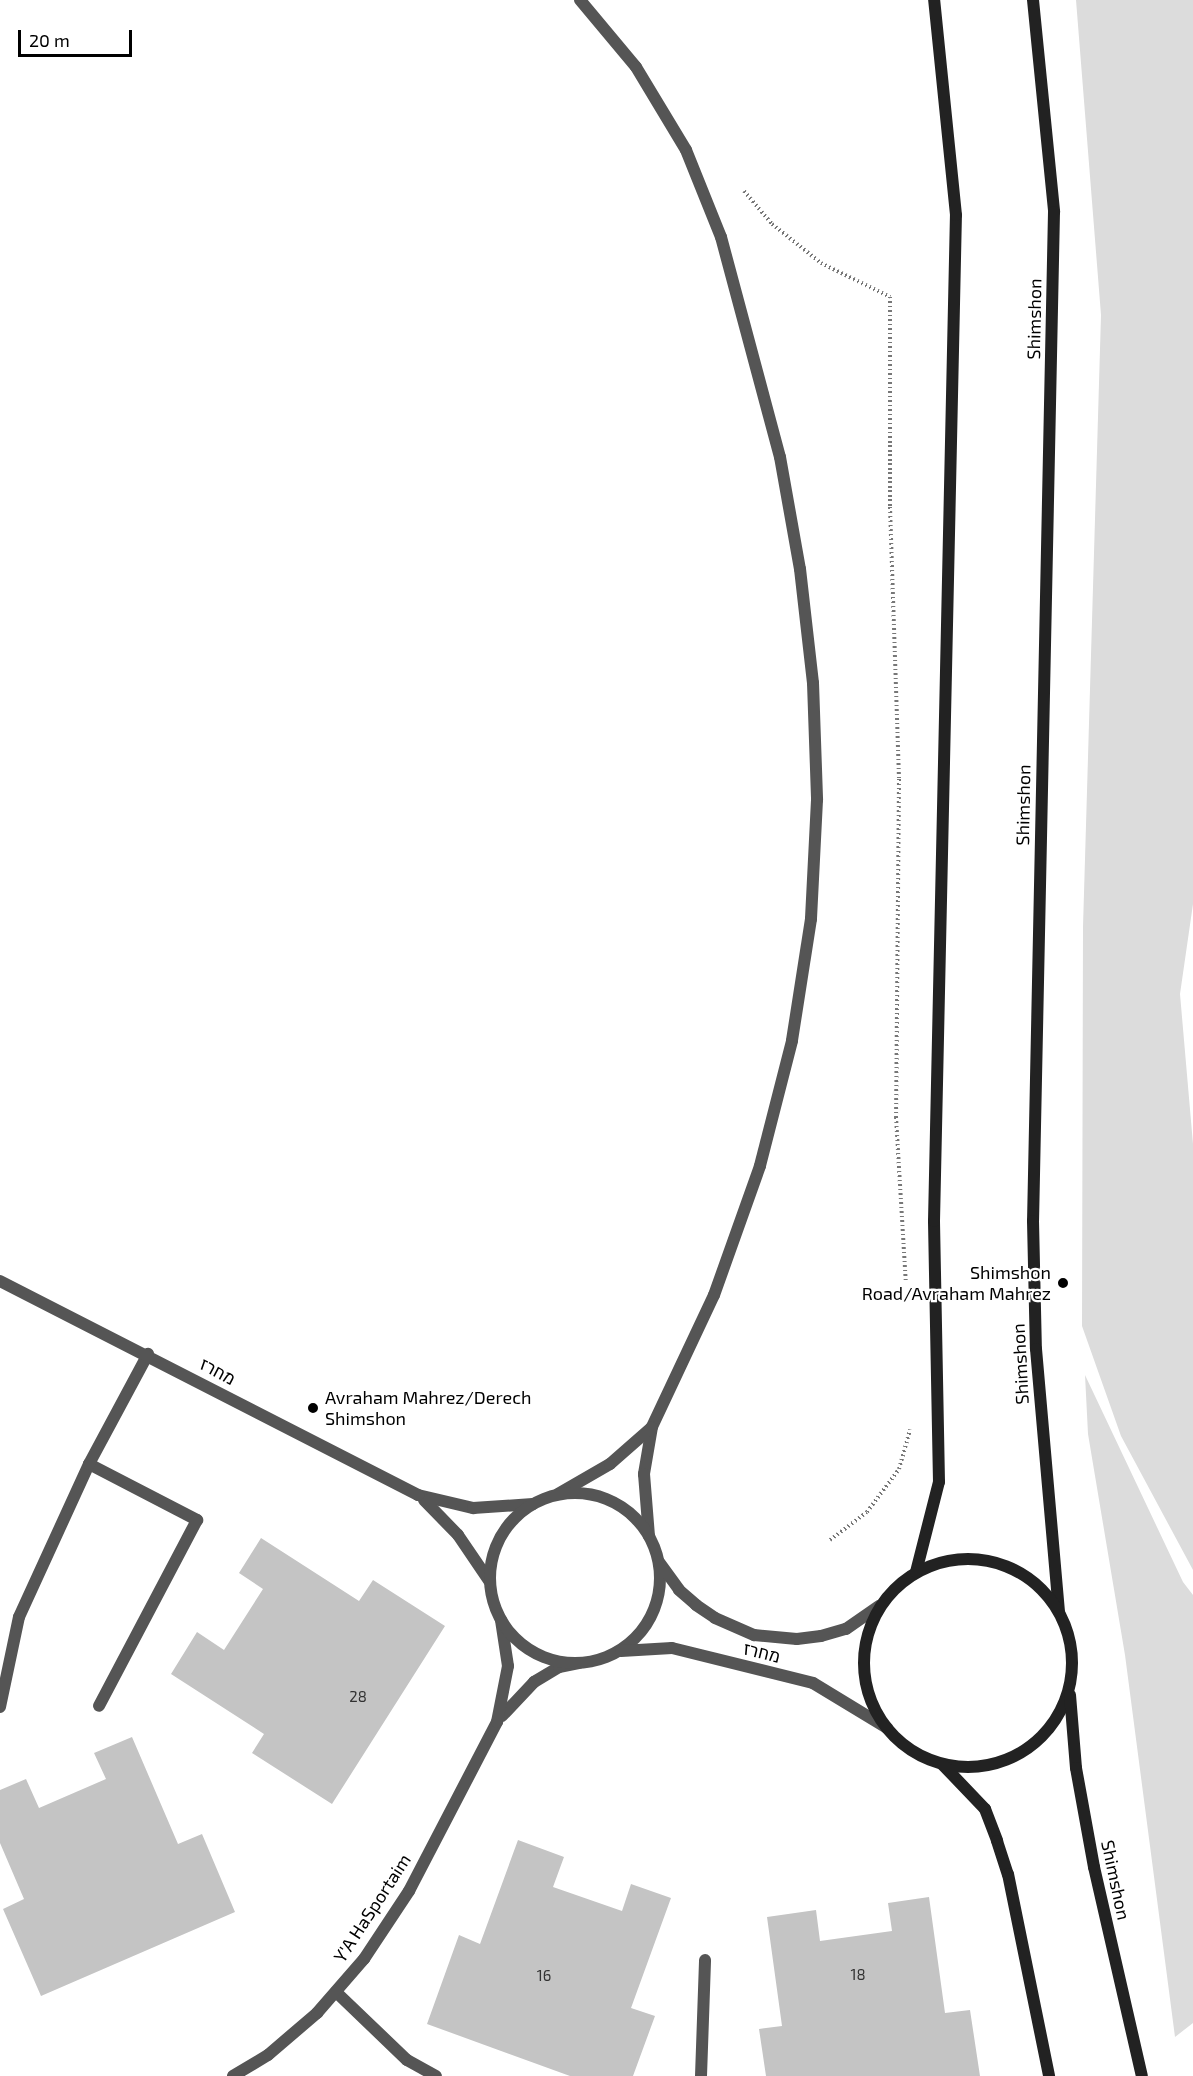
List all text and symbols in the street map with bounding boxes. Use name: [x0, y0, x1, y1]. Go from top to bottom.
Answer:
scale bar: [21, 18, 135, 56]
text: 20 m: [29, 29, 70, 51]
street label: Shimshon: [1022, 278, 1046, 360]
street label: Shimshon: [1011, 764, 1035, 846]
place label: Shimshon Road/Avraham Mahrez: [862, 1262, 1051, 1304]
marker: Shimshon Road/Avraham Mahrez: [1056, 1276, 1070, 1290]
street label: Shimshon: [1007, 1323, 1033, 1405]
street label: מחרז: [196, 1353, 240, 1389]
place label: Avraham Mahrez/Derech Shimshon: [325, 1387, 531, 1430]
marker: Avraham Mahrez/Derech Shimshon: [306, 1401, 320, 1415]
street label: מחרז: [741, 1637, 783, 1667]
house number: 28: [349, 1688, 367, 1706]
street label: Shimshon: [1097, 1838, 1135, 1922]
street label: Y'A HaSportaim: [329, 1850, 415, 1966]
house number: 18: [850, 1966, 866, 1984]
house number: 16: [537, 1967, 551, 1985]

